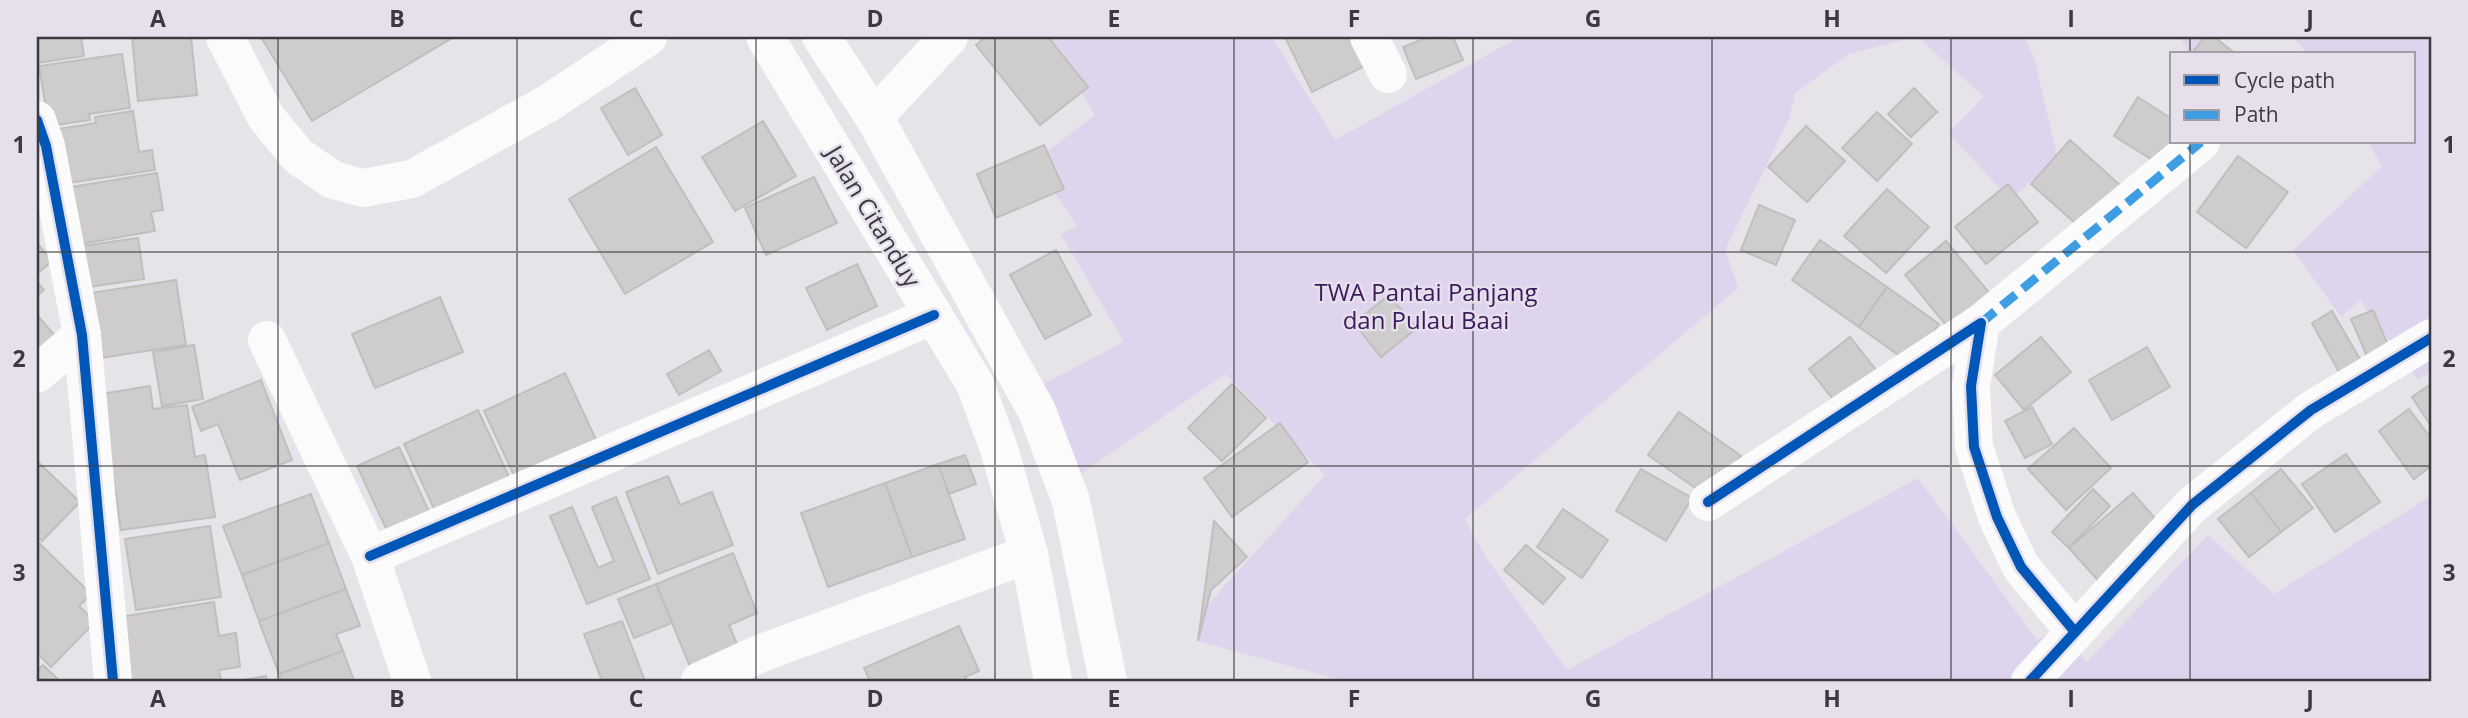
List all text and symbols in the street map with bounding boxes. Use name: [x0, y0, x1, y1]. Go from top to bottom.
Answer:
text: A: [150, 2, 166, 34]
text: B: [389, 2, 405, 34]
text: C: [629, 2, 643, 34]
text: D: [866, 2, 884, 34]
text: E: [1108, 2, 1120, 34]
text: F: [1348, 2, 1360, 34]
text: G: [1585, 2, 1601, 34]
text: H: [1823, 2, 1841, 34]
text: I: [2067, 2, 2075, 34]
text: J: [2304, 2, 2314, 34]
legend: [2170, 52, 2416, 144]
text: Cycle path: [2234, 66, 2335, 94]
text: Path: [2234, 100, 2279, 128]
text: 1: [12, 128, 26, 160]
text: 1: [2442, 128, 2456, 160]
street label: Jalan Citanduy: [818, 137, 930, 294]
park label: TWA Pantai Panjang dan Pulau Baai: [1314, 275, 1538, 336]
text: 2: [12, 342, 26, 374]
text: 2: [2442, 342, 2456, 374]
text: 3: [12, 556, 26, 588]
text: 3: [2442, 556, 2456, 588]
text: A: [150, 682, 166, 714]
text: B: [389, 682, 405, 714]
text: C: [629, 682, 643, 714]
text: D: [866, 682, 884, 714]
text: E: [1108, 682, 1120, 714]
text: F: [1348, 682, 1360, 714]
text: G: [1585, 682, 1601, 714]
text: H: [1823, 682, 1841, 714]
text: I: [2067, 682, 2075, 714]
text: J: [2304, 682, 2314, 714]

